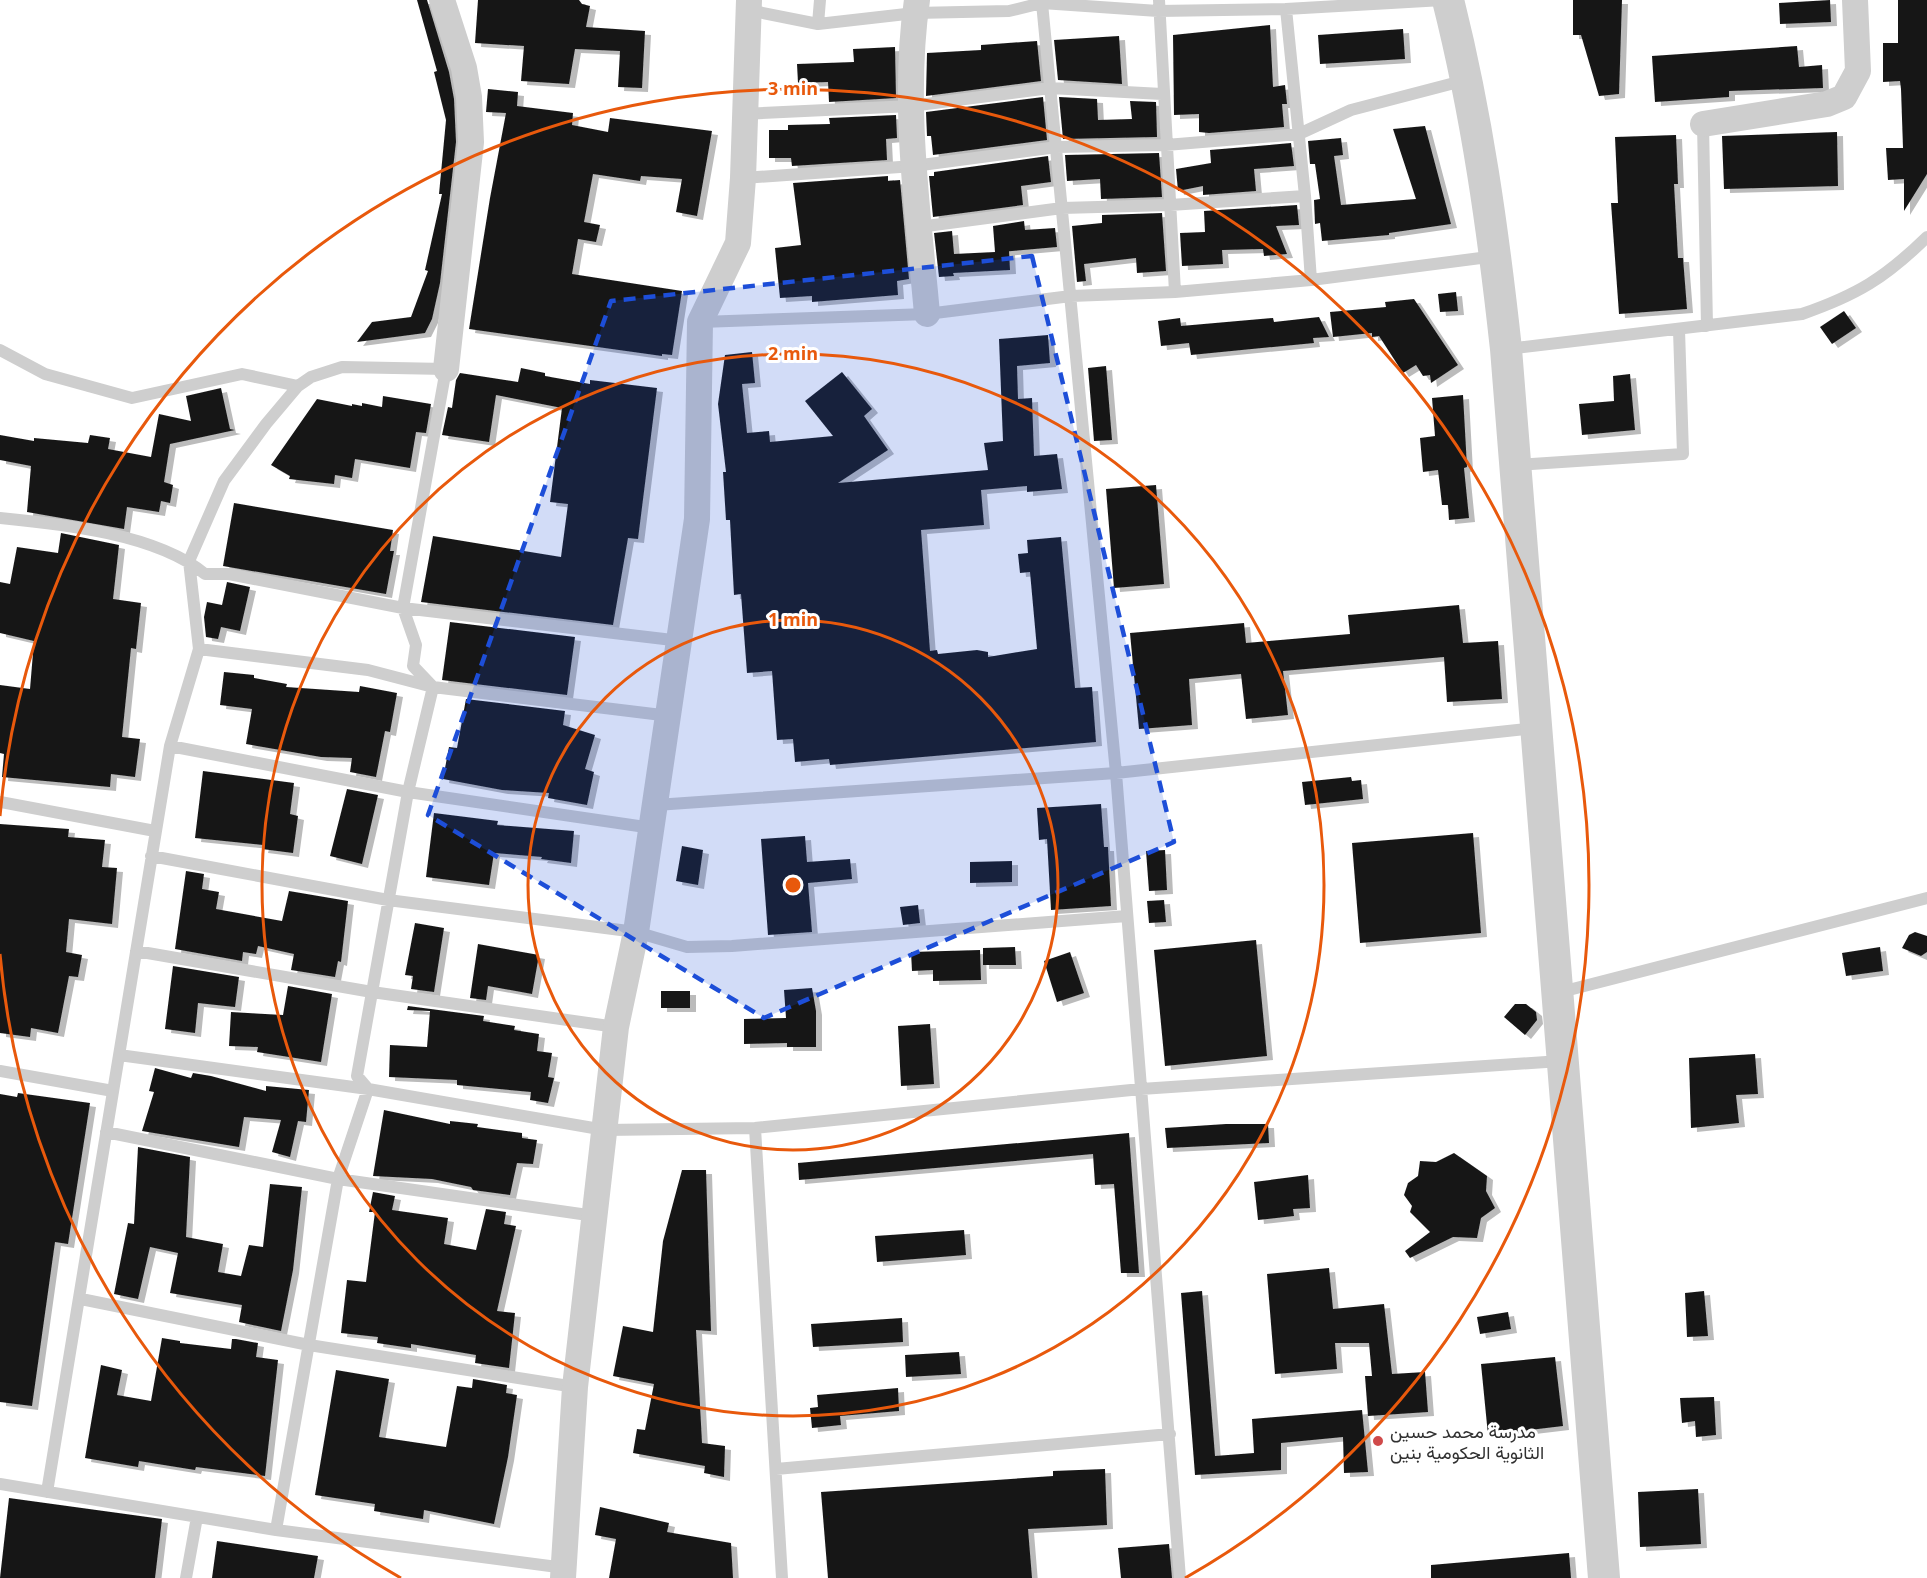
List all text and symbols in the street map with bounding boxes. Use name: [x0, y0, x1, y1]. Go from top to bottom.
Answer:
text: 3 min: [768, 76, 818, 100]
text: 2 min: [768, 341, 818, 365]
text: 1 min: [768, 607, 818, 631]
centre of rings: [783, 875, 803, 895]
place label: مدرسة محمد حسين الثانوية الحكومية بنين: [1390, 1419, 1544, 1464]
marker: مدرسة محمد حسين الثانوية الحكومية بنين: [1371, 1434, 1385, 1448]

